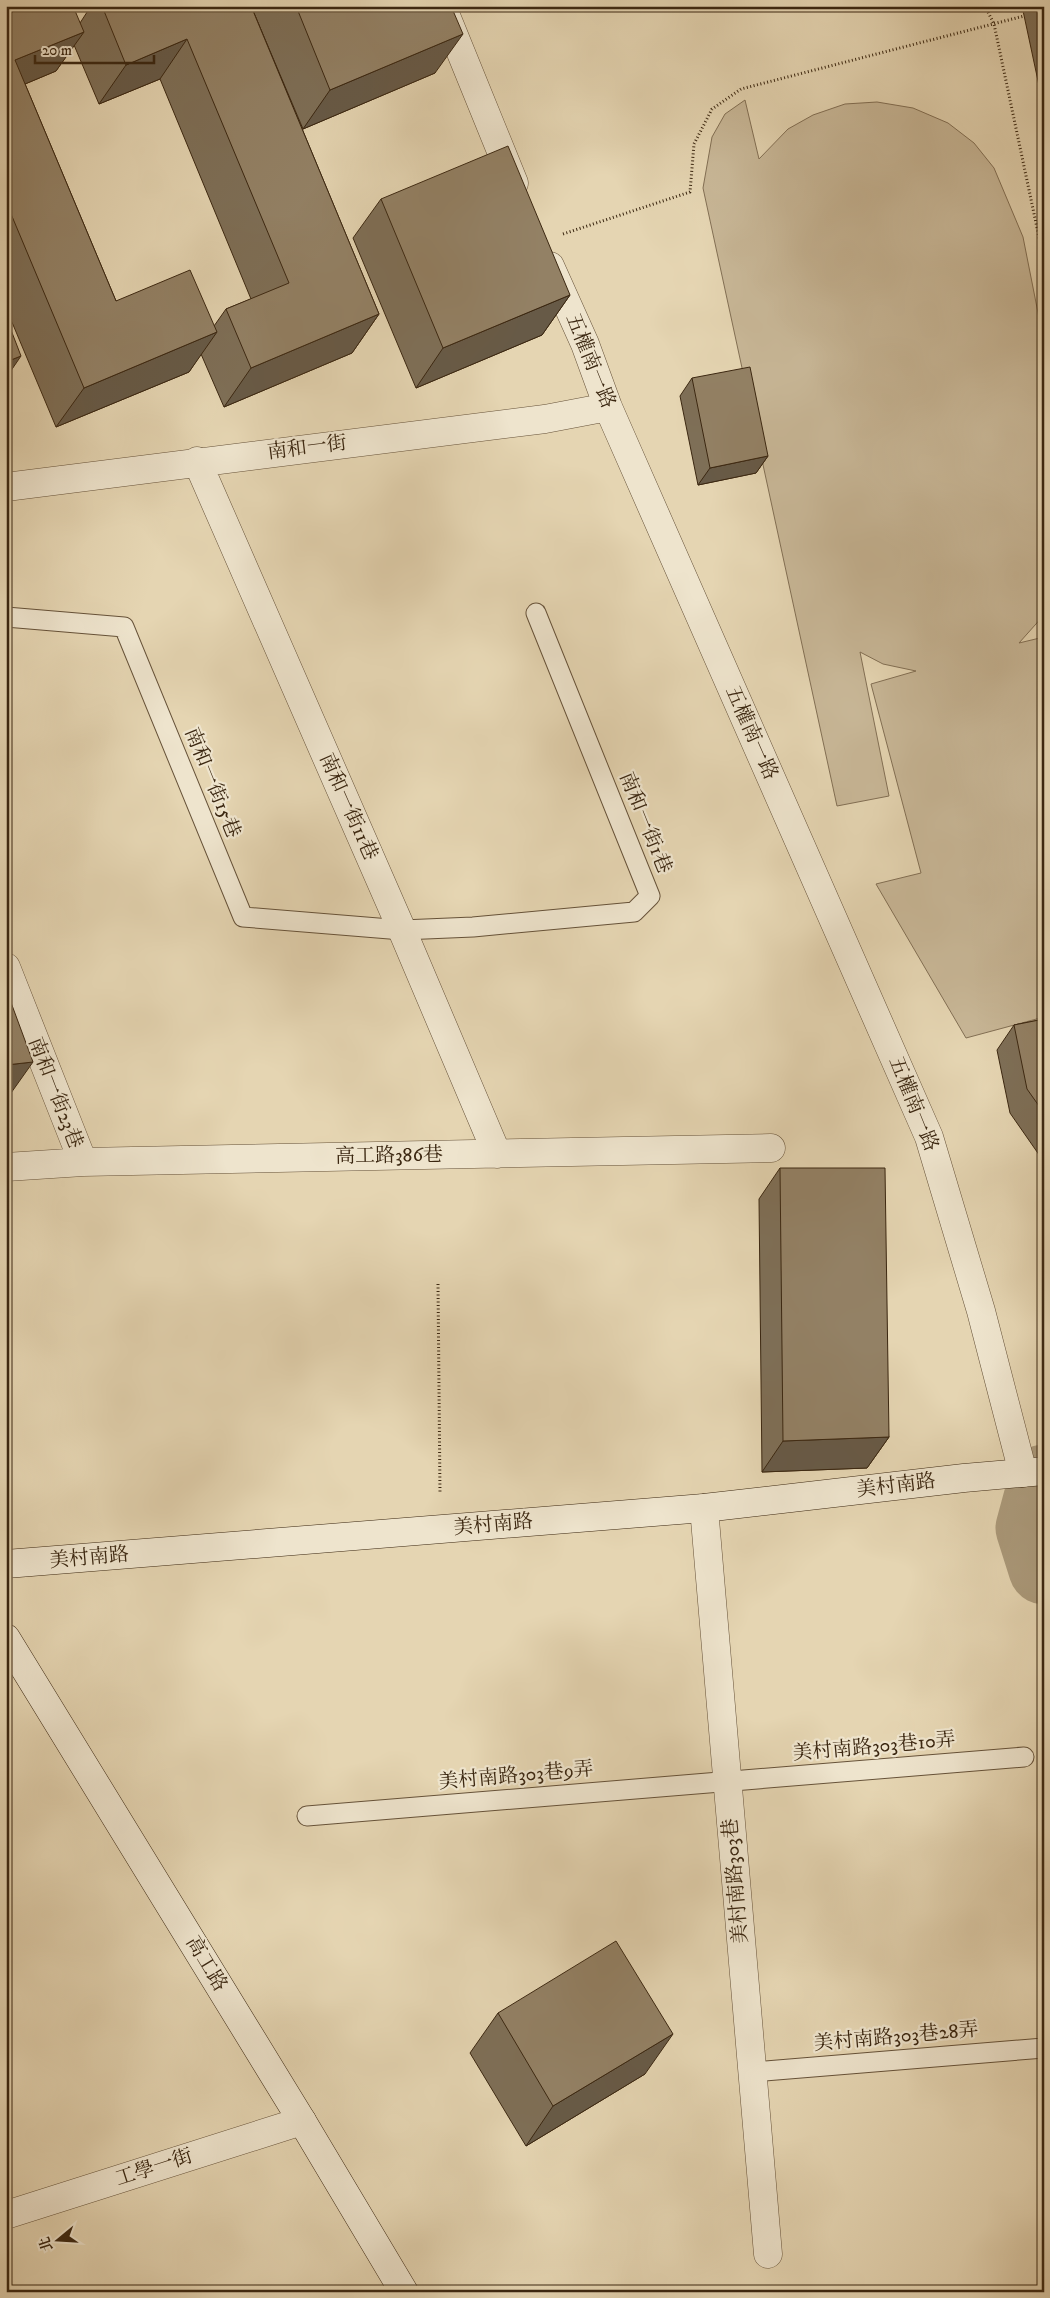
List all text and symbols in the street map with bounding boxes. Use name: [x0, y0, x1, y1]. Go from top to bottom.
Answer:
scale bar: [35, 32, 154, 64]
text: 20 m: [42, 41, 72, 60]
street label: 五權南一路: [560, 310, 620, 412]
street label: 南和一街: [266, 431, 348, 465]
street label: 五權南一路: [719, 682, 783, 784]
street label: 南和一街15巷: [178, 724, 246, 842]
street label: 南和一街11巷: [313, 750, 383, 864]
street label: 南和一街1巷: [613, 769, 677, 877]
street label: 南和一街23巷: [22, 1034, 88, 1152]
street label: 五權南一路: [883, 1053, 943, 1155]
street label: 高工路386巷: [335, 1143, 443, 1169]
street label: 美村南路: [855, 1469, 937, 1503]
street label: 美村南路: [452, 1509, 534, 1541]
street label: 美村南路: [48, 1542, 130, 1574]
street label: 美村南路303巷10弄: [791, 1727, 957, 1767]
street label: 美村南路303巷9弄: [437, 1757, 595, 1795]
street label: 美村南路303巷: [718, 1817, 754, 1945]
street label: 高工路: [180, 1932, 232, 1996]
street label: 美村南路303巷28弄: [812, 2017, 980, 2057]
street label: 工學一街: [112, 2144, 196, 2192]
north arrow: [32, 2216, 82, 2266]
text: 北: [36, 2234, 57, 2253]

